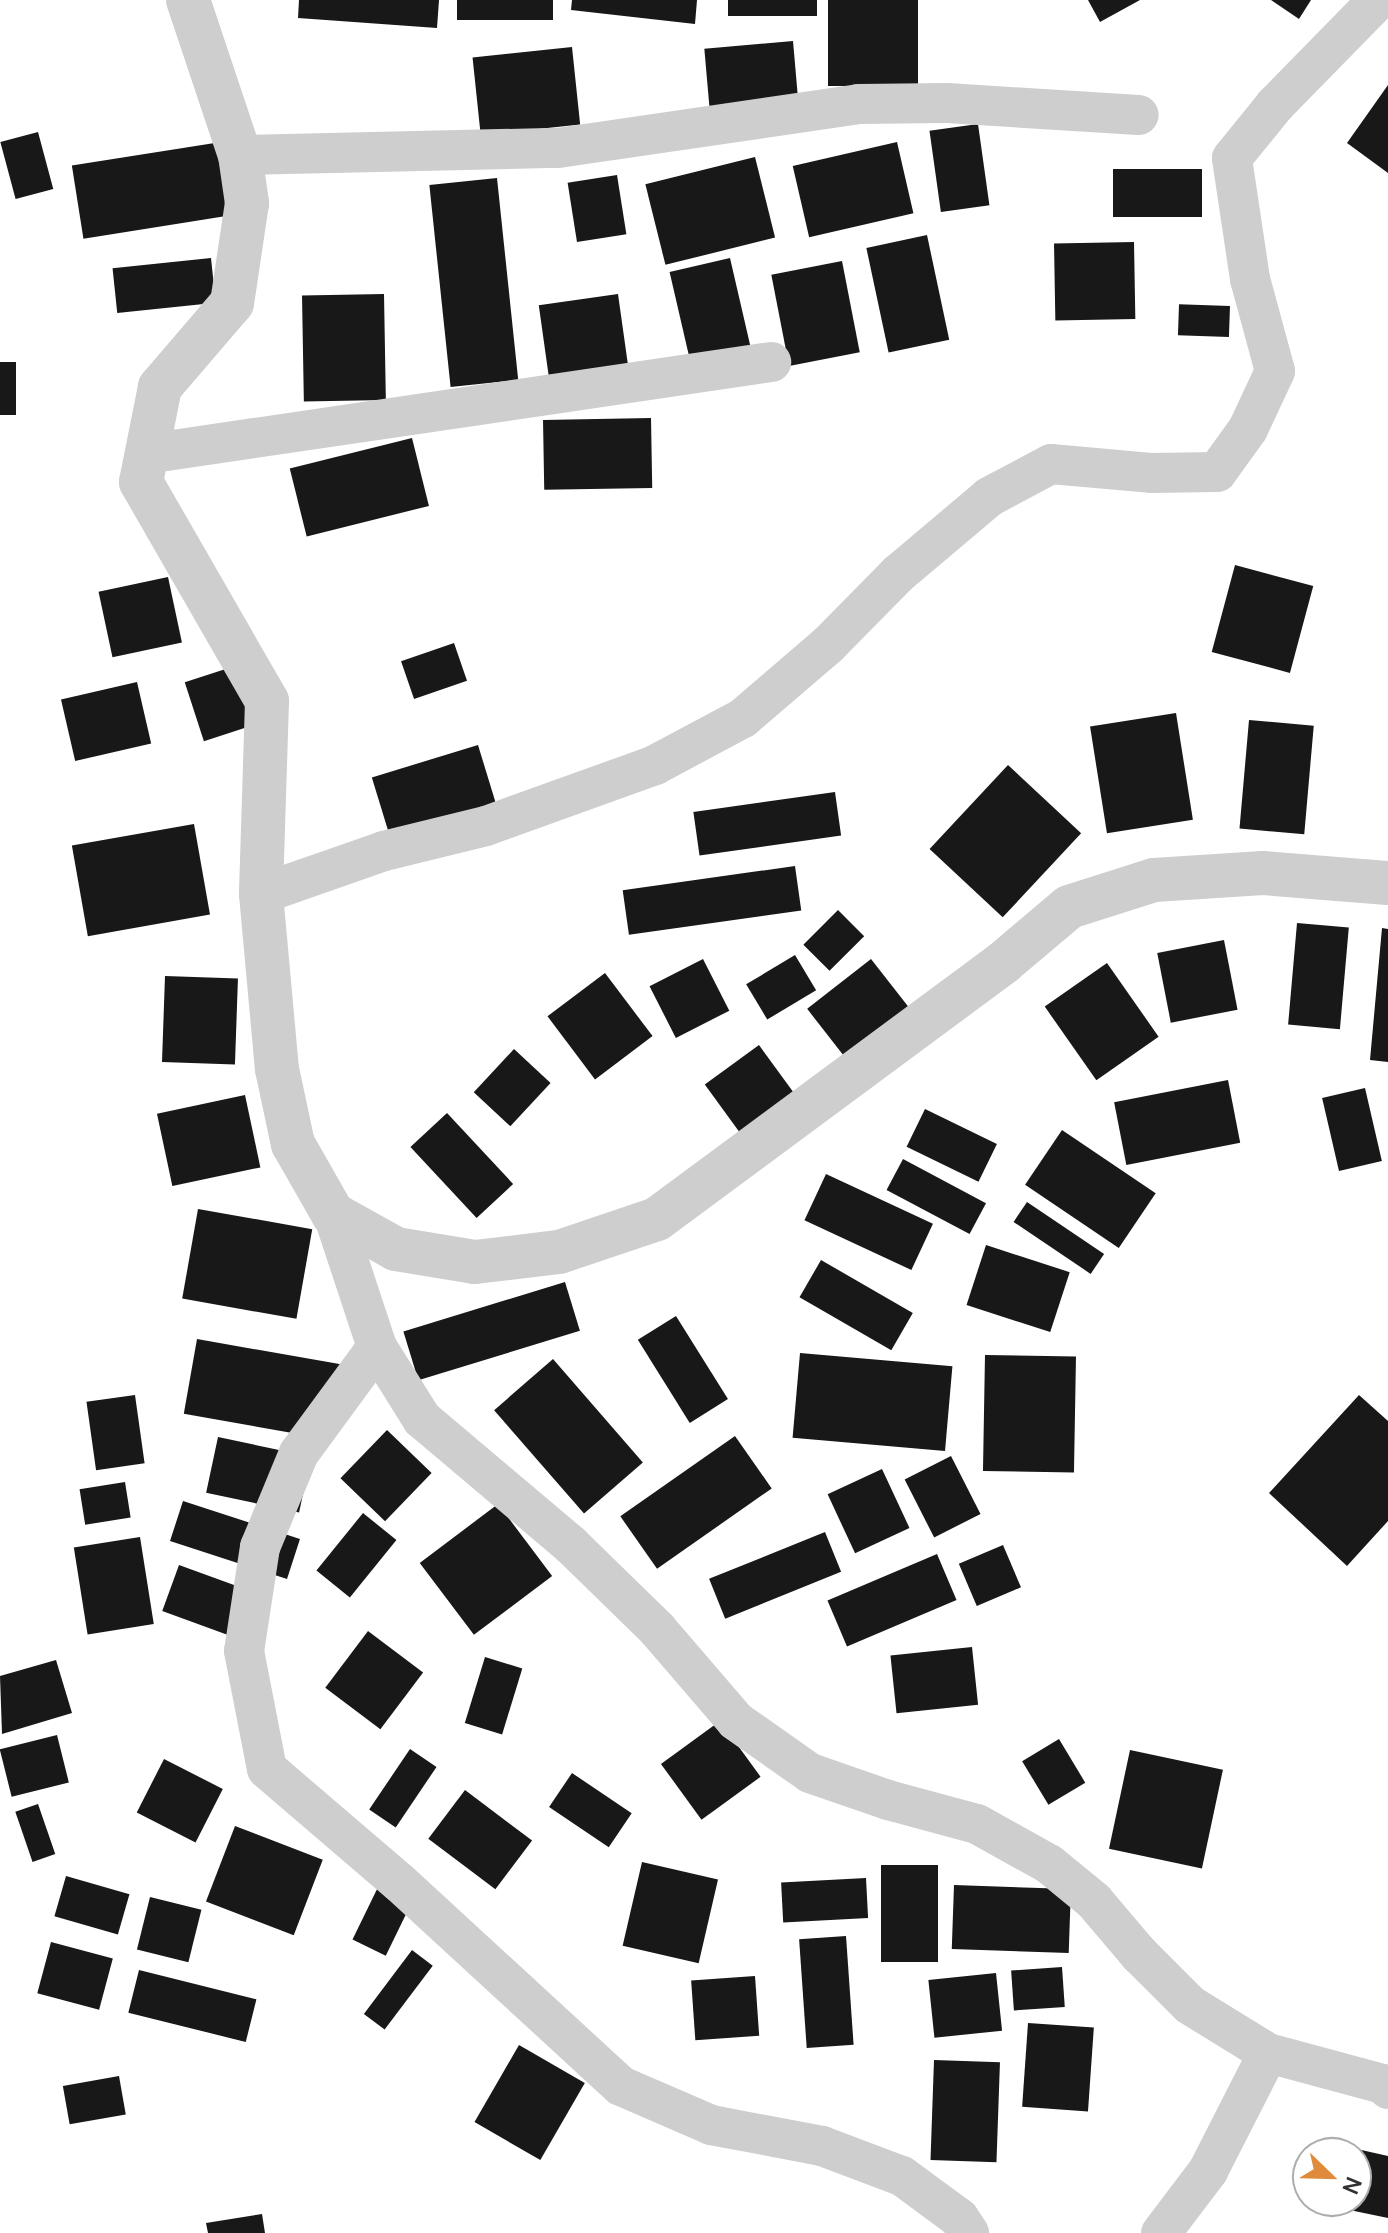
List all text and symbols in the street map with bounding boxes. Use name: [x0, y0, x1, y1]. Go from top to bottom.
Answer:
north arrow: [1292, 2137, 1372, 2217]
text: N: [1335, 2172, 1369, 2199]

